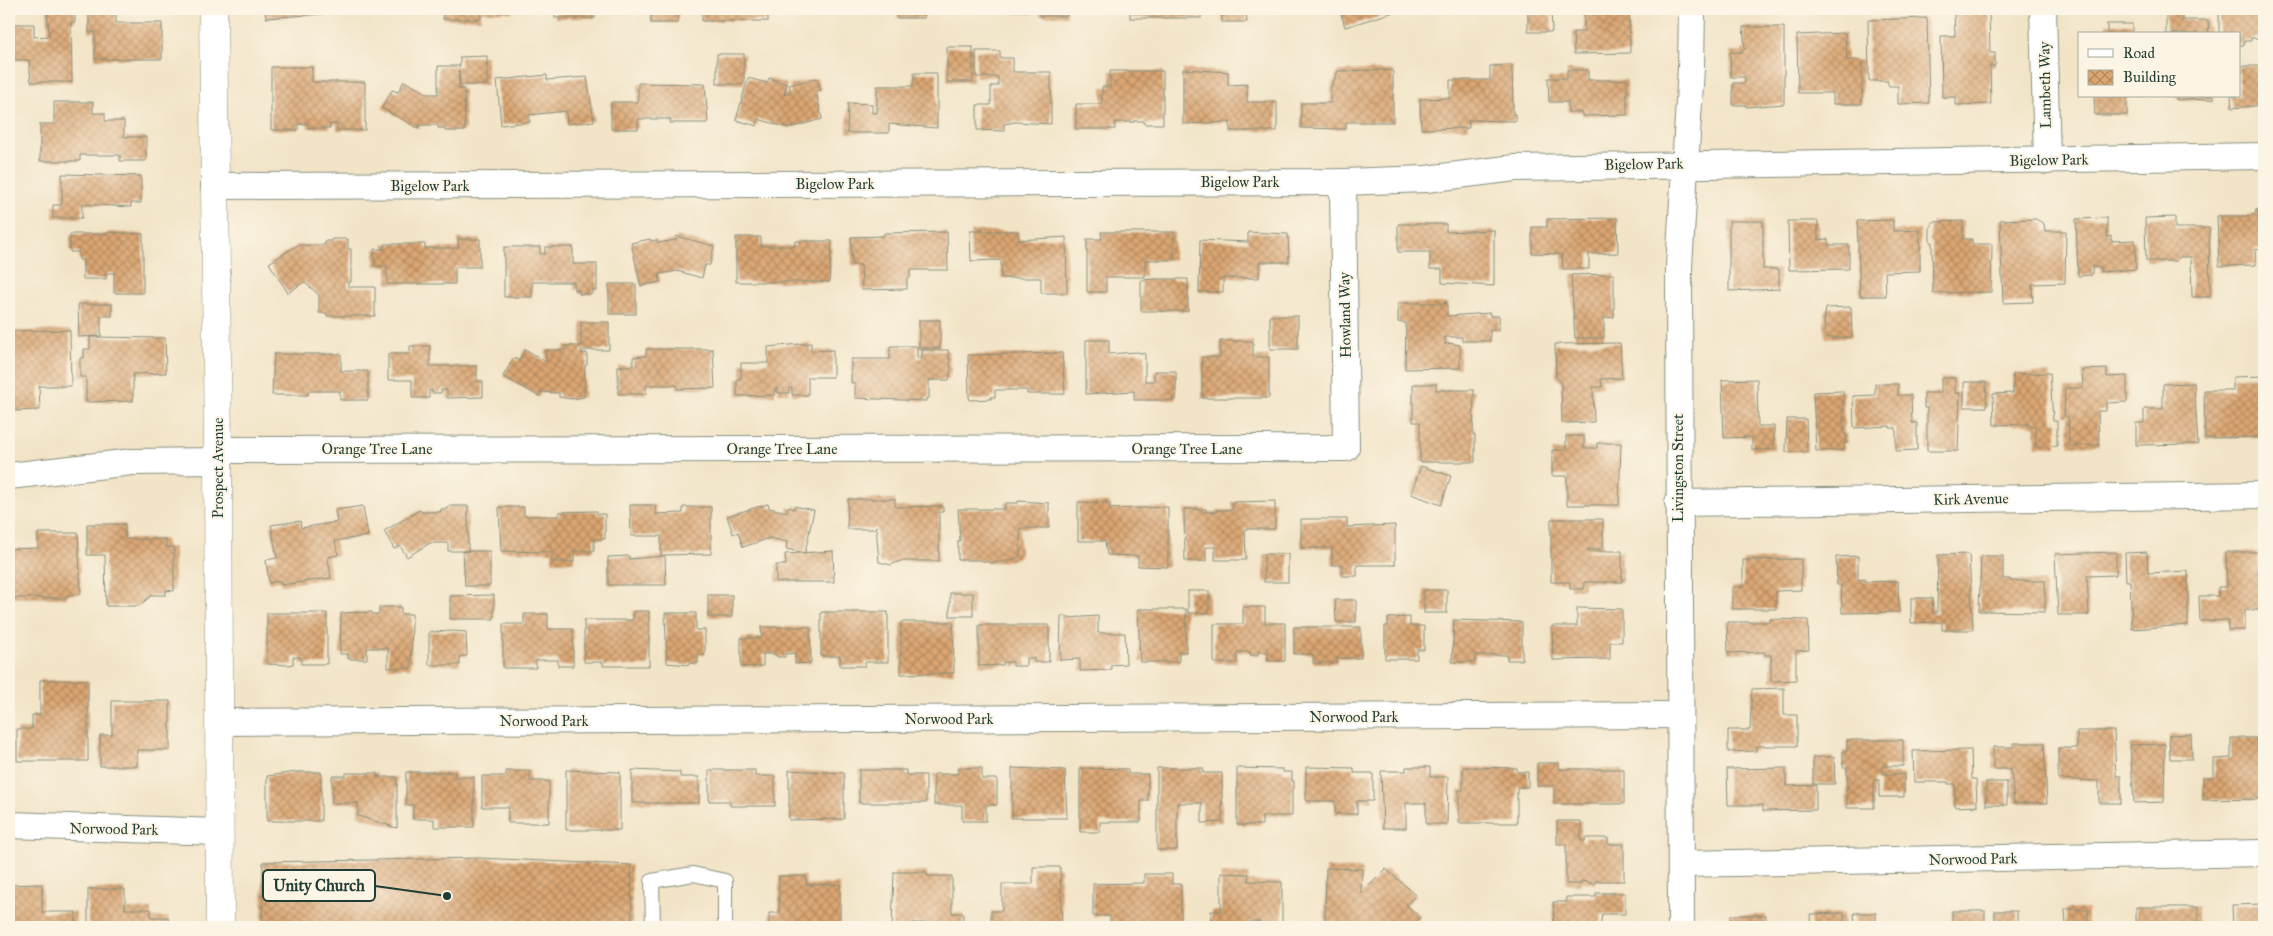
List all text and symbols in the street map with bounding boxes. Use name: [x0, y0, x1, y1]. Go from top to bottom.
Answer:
legend: [2078, 32, 2240, 98]
street label: Lambeth Way: [2035, 40, 2055, 129]
text: Road: [2123, 44, 2155, 62]
text: Building: [2123, 68, 2177, 86]
street label: Bigelow Park: [2009, 150, 2089, 170]
street label: Bigelow Park: [1604, 154, 1684, 174]
street label: Bigelow Park: [1200, 173, 1280, 191]
street label: Bigelow Park: [795, 175, 875, 193]
street label: Bigelow Park: [390, 177, 470, 195]
street label: Howland Way: [1335, 271, 1355, 358]
street label: Livingston Street: [1669, 413, 1687, 522]
street label: Prospect Avenue: [209, 418, 227, 518]
street label: Orange Tree Lane: [322, 440, 432, 458]
street label: Orange Tree Lane: [727, 440, 837, 458]
street label: Orange Tree Lane: [1132, 440, 1242, 458]
street label: Kirk Avenue: [1933, 489, 2009, 509]
street label: Norwood Park: [1310, 708, 1398, 726]
street label: Norwood Park: [905, 710, 993, 728]
street label: Norwood Park: [500, 712, 588, 730]
street label: Norwood Park: [69, 819, 159, 839]
street label: Norwood Park: [1928, 849, 2018, 869]
callout: Unity Church: [263, 870, 375, 901]
text: Unity Church: [273, 876, 365, 896]

